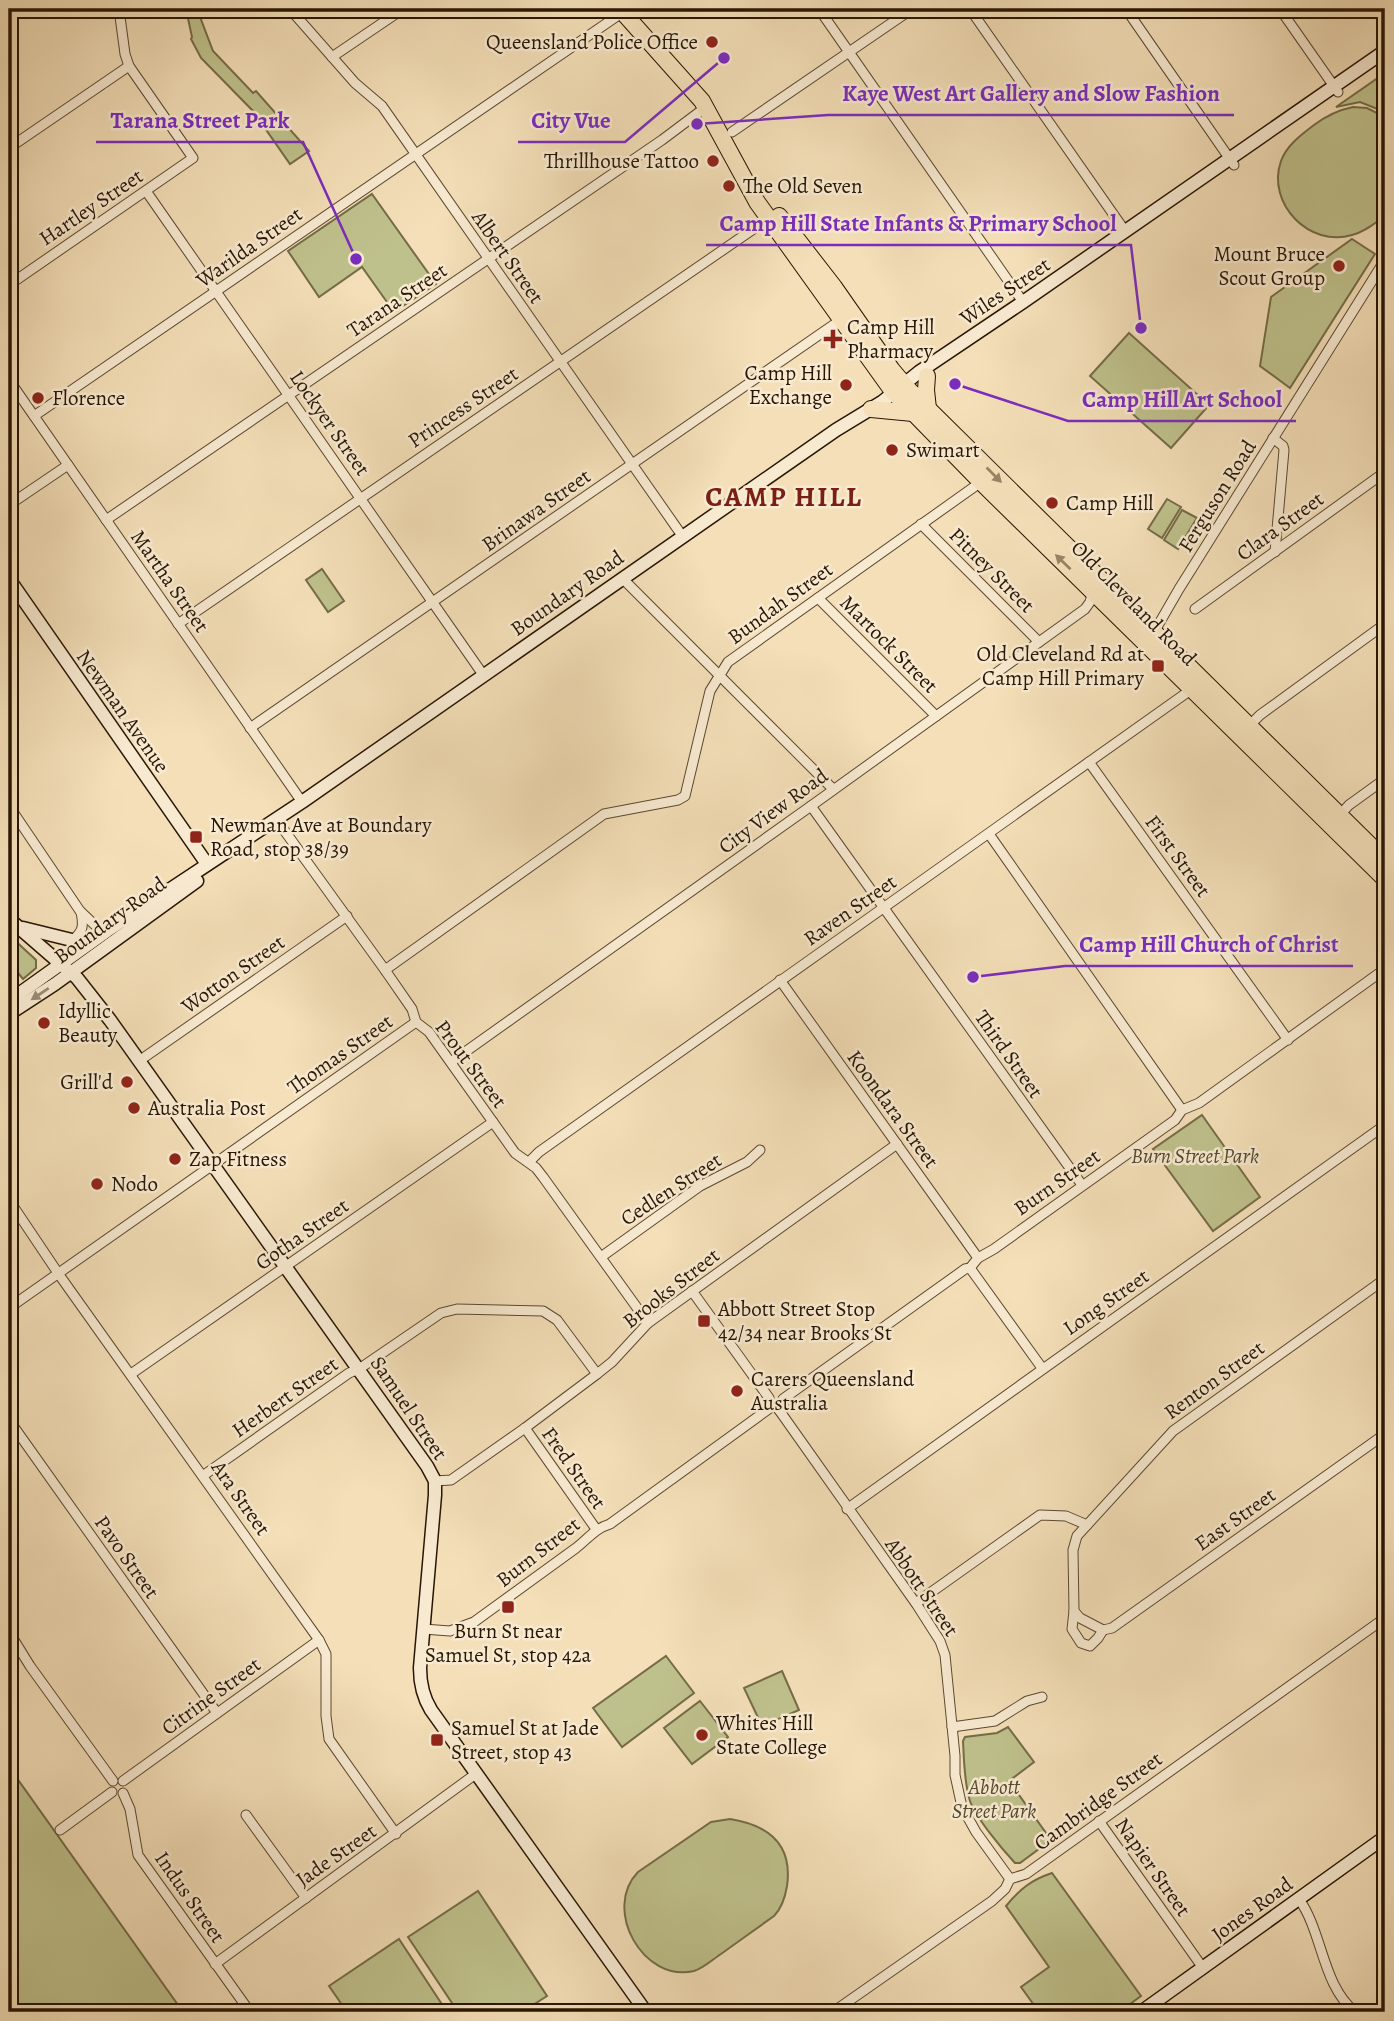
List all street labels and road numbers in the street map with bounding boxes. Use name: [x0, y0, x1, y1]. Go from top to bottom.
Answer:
street label: Hartley Street: [33, 162, 149, 252]
street label: Warilda Street: [190, 200, 308, 295]
street label: Albert Street: [465, 204, 550, 309]
street label: Wiles Street: [953, 250, 1056, 332]
street label: Tarana Street: [342, 256, 453, 344]
street label: Princess Street: [402, 360, 524, 454]
street label: Lockyer Street: [283, 365, 377, 481]
street label: Ferguson Road: [1171, 434, 1263, 557]
street label: Brinawa Street: [476, 462, 596, 558]
street label: Clara Street: [1231, 485, 1329, 567]
street label: Pitney Street: [943, 521, 1041, 619]
street label: Martha Street: [124, 524, 216, 638]
street label: Old Cleveland Road: [1065, 534, 1203, 672]
street label: Boundary Road: [505, 543, 630, 642]
street label: Bundah Street: [722, 555, 838, 651]
street label: Martock Street: [834, 589, 944, 699]
street label: Newman Avenue: [70, 644, 176, 778]
street label: City View Road: [713, 761, 834, 860]
street label: First Street: [1139, 809, 1217, 903]
street label: Raven Street: [798, 868, 902, 952]
street label: Boundary Road: [48, 869, 172, 970]
street label: Wotton Street: [175, 928, 290, 1020]
street label: Third Street: [968, 1004, 1050, 1104]
street label: Thomas Street: [282, 1007, 398, 1101]
street label: Prout Street: [429, 1014, 513, 1114]
street label: Koondara Street: [841, 1044, 945, 1174]
street label: Burn Street: [1008, 1142, 1106, 1222]
street label: Cedlen Street: [615, 1146, 727, 1232]
street label: Gotha Street: [250, 1192, 354, 1276]
street label: Brooks Street: [617, 1241, 725, 1335]
street label: Long Street: [1057, 1262, 1155, 1342]
street label: Renton Street: [1158, 1334, 1270, 1426]
street label: Herbert Street: [226, 1350, 344, 1444]
street label: Samuel Street: [364, 1351, 454, 1465]
street label: Fred Street: [535, 1421, 613, 1515]
street label: Ara Street: [205, 1454, 277, 1541]
street label: East Street: [1189, 1481, 1281, 1557]
street label: Pavo Street: [88, 1510, 166, 1604]
street label: Burn Street: [490, 1510, 586, 1594]
street label: Abbott Street: [878, 1531, 965, 1642]
street label: Citrine Street: [156, 1650, 266, 1741]
street label: Cambridge Street: [1028, 1745, 1168, 1857]
street label: Napier Street: [1109, 1812, 1197, 1922]
street label: Jade Street: [290, 1817, 382, 1893]
street label: Indus Street: [148, 1846, 232, 1948]
street label: Jones Road: [1206, 1870, 1299, 1948]

